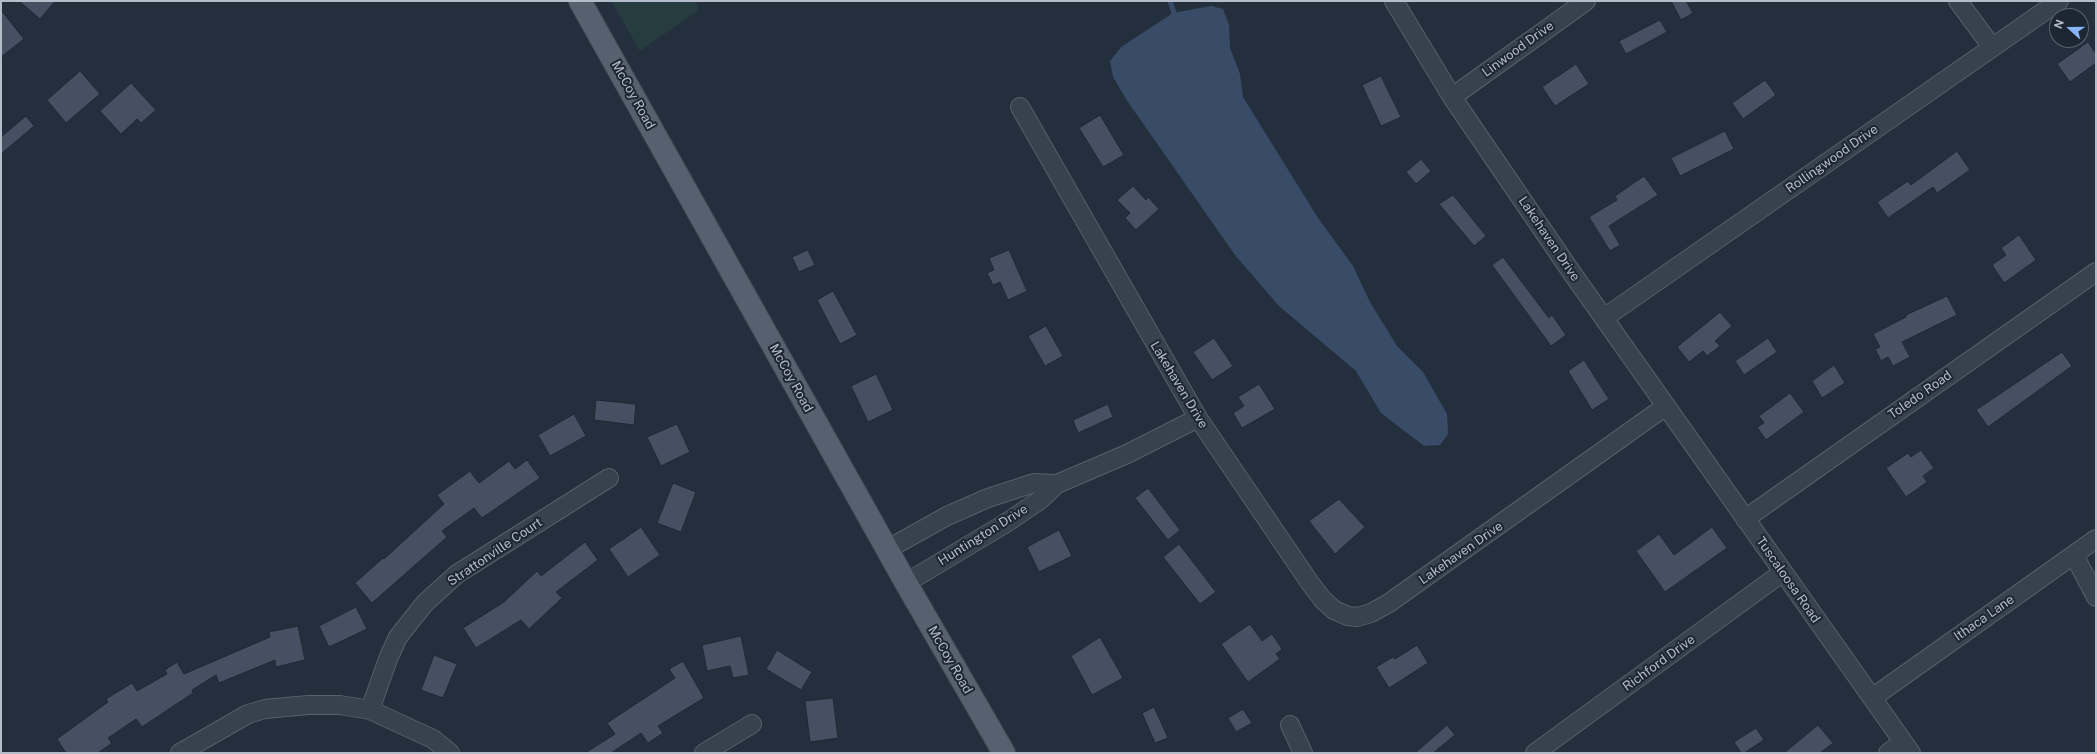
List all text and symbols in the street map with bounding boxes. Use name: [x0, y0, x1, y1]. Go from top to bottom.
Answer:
north arrow: [2049, 8, 2089, 48]
street label: Linwood Drive: [1479, 18, 1557, 80]
text: N: [2052, 18, 2066, 30]
street label: McCoy Road: [608, 58, 658, 132]
street label: Rollingwood Drive: [1783, 121, 1881, 197]
street label: Lakehaven Drive: [1515, 194, 1583, 284]
street label: Lakehaven Drive: [1147, 339, 1211, 431]
street label: McCoy Road: [766, 341, 816, 415]
street label: Toledo Road: [1885, 367, 1955, 423]
street label: Huntington Drive: [935, 501, 1031, 569]
street label: Strattonville Court: [445, 515, 545, 589]
street label: Lakehaven Drive: [1416, 518, 1506, 588]
street label: Tuscaloosa Road: [1753, 534, 1823, 626]
street label: Ithaca Lane: [1951, 592, 2017, 644]
street label: McCoy Road: [924, 623, 976, 697]
street label: Richford Drive: [1620, 632, 1698, 694]

